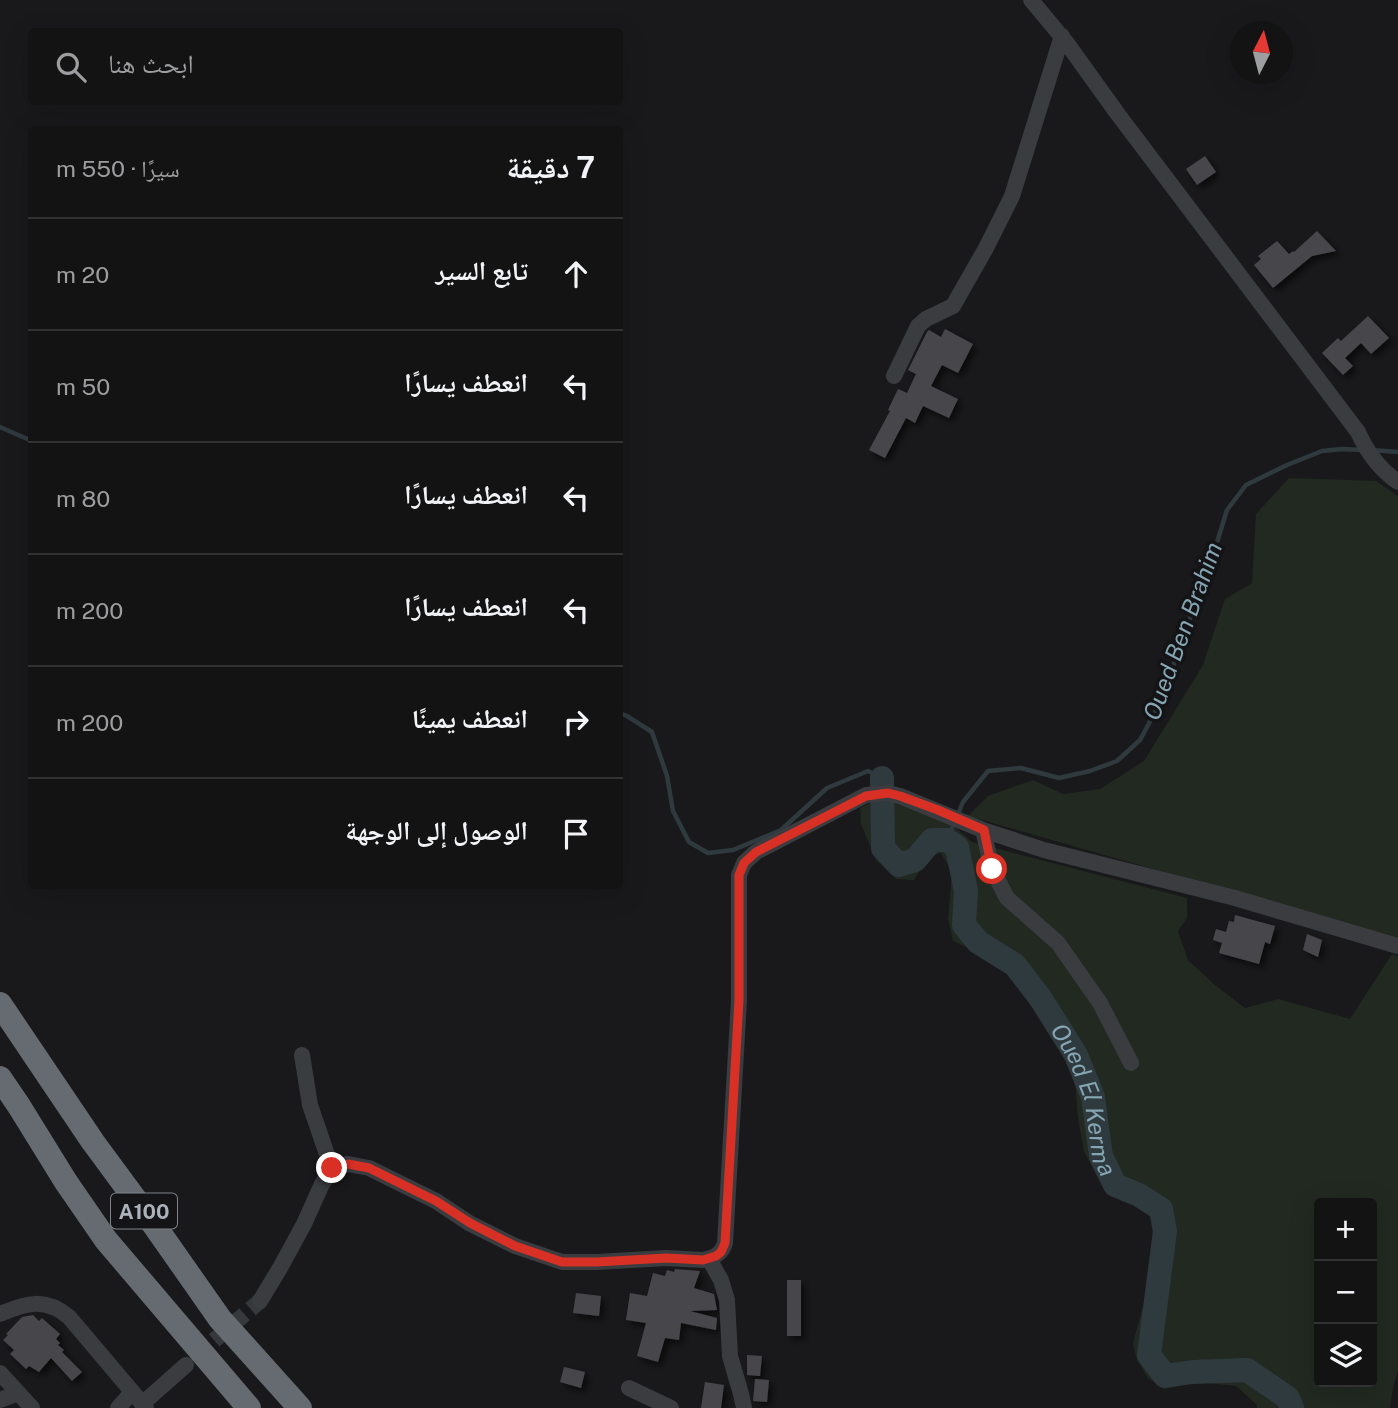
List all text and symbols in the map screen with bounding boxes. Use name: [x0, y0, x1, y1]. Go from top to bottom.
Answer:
north arrow: [1230, 21, 1293, 84]
search box: [28, 28, 623, 105]
icon: search: [52, 48, 90, 86]
text: ابحث هنا: [108, 48, 194, 79]
text: 7 دقيقة: [506, 149, 595, 185]
text: سيرًا · 550 m: [56, 155, 180, 182]
text: تابع السير: [435, 255, 528, 286]
icon: ahead: [557, 255, 595, 293]
text: 20 m: [56, 261, 109, 288]
text: انعطف يسارًا: [404, 367, 528, 398]
icon: left: [557, 367, 595, 405]
text: 50 m: [56, 373, 110, 400]
text: انعطف يسارًا: [404, 479, 528, 510]
icon: left: [557, 479, 595, 517]
text: 80 m: [56, 485, 110, 512]
water label: Oued Ben Brahim: [1137, 538, 1227, 724]
text: انعطف يسارًا: [404, 591, 528, 622]
icon: left: [557, 591, 595, 629]
text: 200 m: [56, 597, 123, 624]
text: انعطف يمينًا: [412, 703, 528, 734]
icon: right: [557, 703, 595, 741]
text: 200 m: [56, 709, 123, 736]
text: الوصول إلى الوجهة: [345, 815, 528, 846]
icon: arrive: [557, 815, 595, 853]
route start: [976, 853, 1007, 884]
water label: Oued El Kerma: [1046, 1018, 1122, 1180]
route end: [316, 1152, 347, 1183]
road number: A100: [111, 1194, 177, 1228]
map controls: [1314, 1198, 1377, 1387]
button: +: [1314, 1198, 1377, 1261]
button: −: [1314, 1261, 1377, 1324]
button: layers: [1314, 1324, 1377, 1387]

